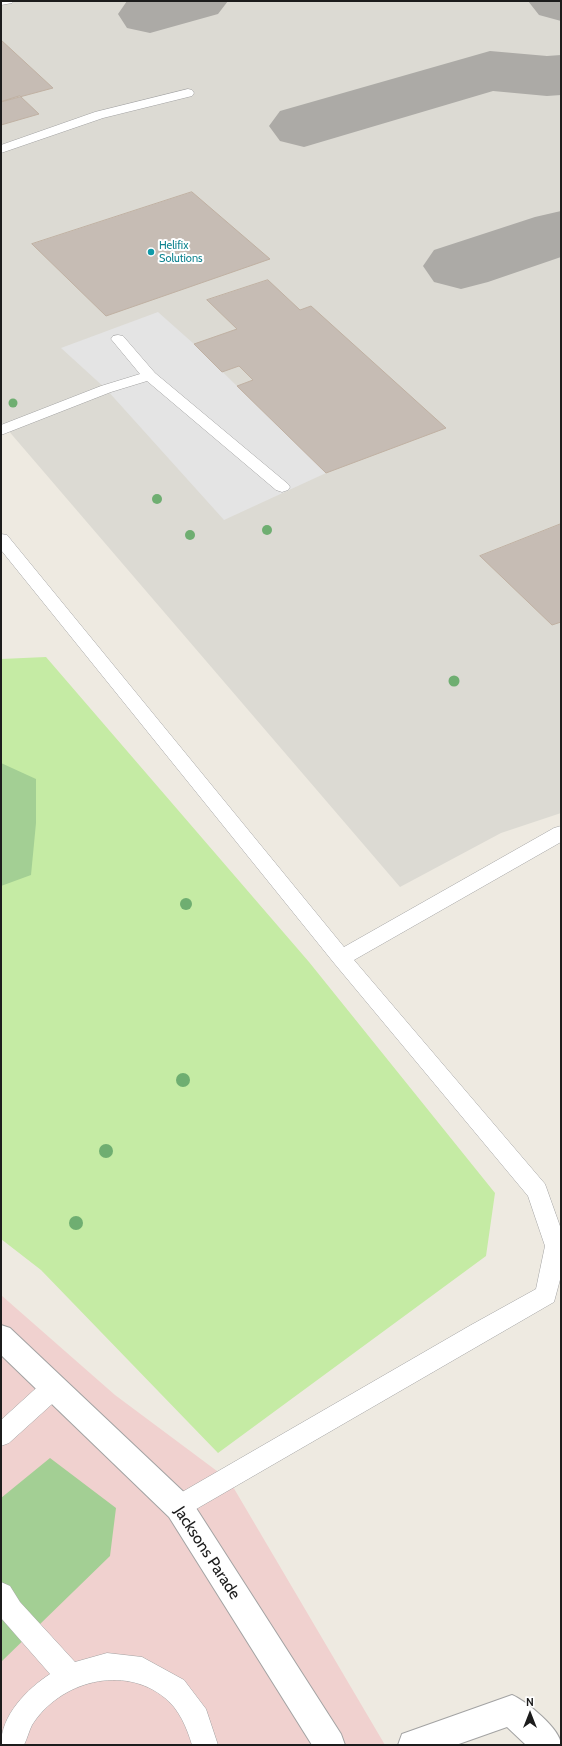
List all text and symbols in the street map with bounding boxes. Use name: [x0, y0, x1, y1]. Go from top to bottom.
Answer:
place label: Helifix Solutions: [159, 239, 203, 265]
marker: Helifix Solutions: [146, 247, 156, 257]
street label: Jacksons Parade: [170, 1503, 244, 1603]
north arrow: [510, 1694, 550, 1734]
text: N: [526, 1695, 534, 1709]

